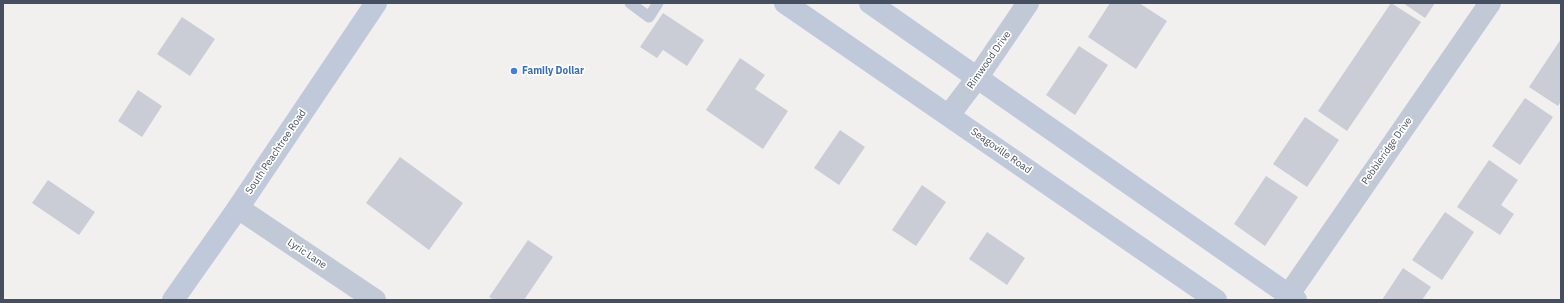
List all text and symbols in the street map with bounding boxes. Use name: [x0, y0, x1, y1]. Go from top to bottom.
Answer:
street label: Rimwood Drive: [965, 29, 1013, 91]
place label: Family Dollar: [522, 65, 584, 77]
marker: Family Dollar: [509, 66, 519, 76]
street label: South Peachtree Road: [243, 107, 309, 197]
street label: Pebbleridge Drive: [1359, 115, 1415, 187]
street label: Seagoville Road: [968, 126, 1034, 176]
street label: Lyric Lane: [285, 237, 329, 271]

